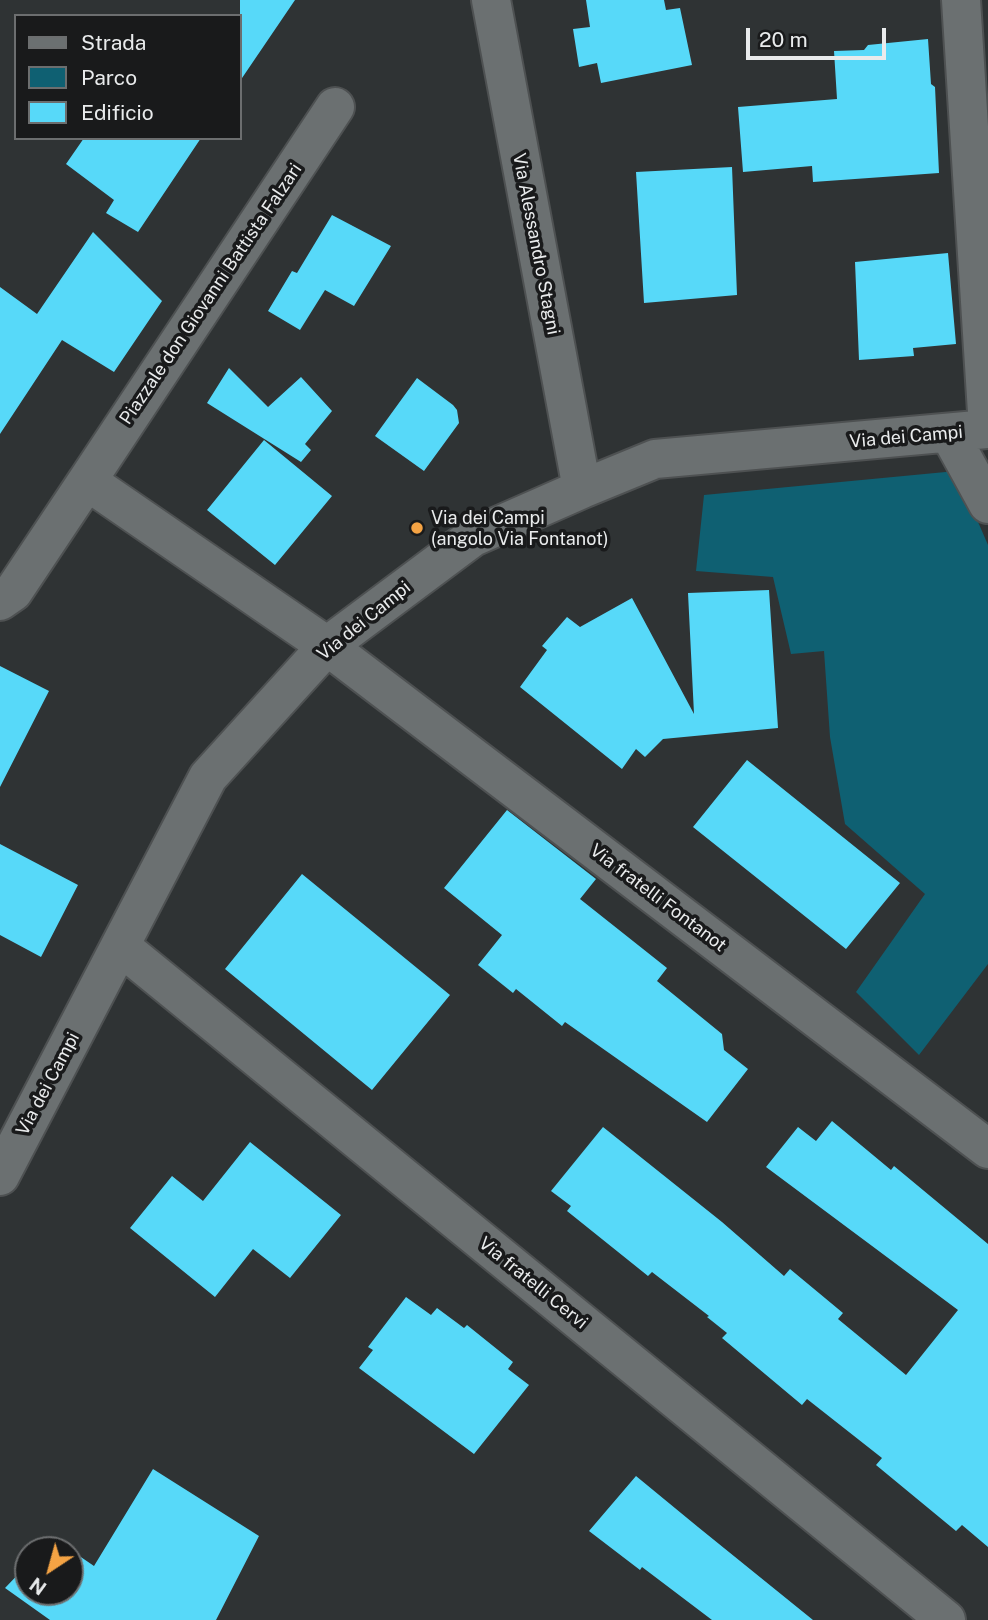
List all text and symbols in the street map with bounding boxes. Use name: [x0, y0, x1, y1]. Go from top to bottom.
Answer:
legend: [14, 14, 242, 140]
scale bar: [750, 14, 890, 58]
text: 20 m: [759, 27, 808, 52]
text: Strada: [81, 30, 146, 55]
text: Parco: [81, 65, 137, 90]
text: Edificio: [81, 100, 154, 125]
street label: Via Alessandro Stagni: [508, 151, 564, 337]
street label: Piazzale don Giovanni Battista Falzari: [115, 159, 307, 429]
street label: Via dei Campi: [848, 421, 964, 453]
place label: Via dei Campi (angolo Via Fontanot): [431, 507, 609, 550]
marker: Via dei Campi (angolo Via Fontanot): [409, 520, 425, 536]
street label: Via dei Campi: [313, 577, 415, 665]
street label: Via fratelli Fontanot: [586, 840, 730, 956]
street label: Via dei Campi: [12, 1029, 84, 1139]
street label: Via fratelli Cervi: [474, 1232, 592, 1334]
north arrow: [14, 1536, 84, 1606]
text: N: [25, 1573, 50, 1600]

